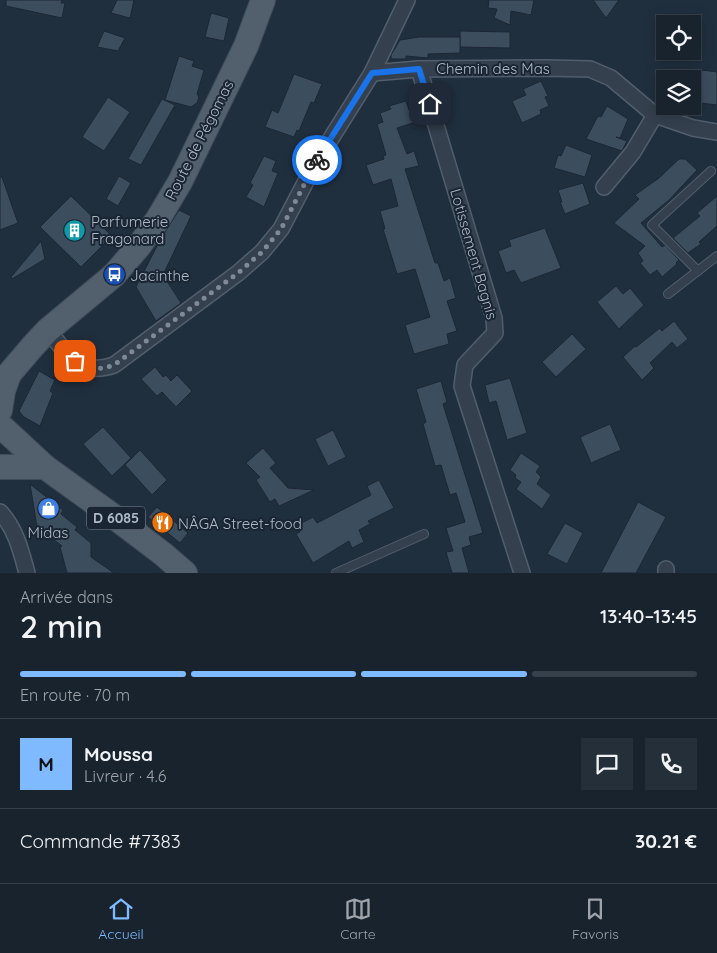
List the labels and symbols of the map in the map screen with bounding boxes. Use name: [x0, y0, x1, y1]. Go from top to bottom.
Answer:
street label: Chemin des Mas: [436, 59, 550, 78]
street label: Route de Pégomas: [161, 77, 237, 203]
pin: [409, 83, 451, 125]
courier: [292, 135, 342, 185]
street label: Lotissement Bagnis: [446, 186, 502, 322]
place label: Parfumerie Fragonard: [91, 212, 168, 248]
building icon: Parfumerie Fragonard: [63, 218, 87, 242]
bus stop icon: Jacinthe: [102, 263, 126, 287]
place label: Jacinthe: [130, 266, 189, 285]
pin: [54, 340, 96, 382]
shop icon: Midas: [36, 497, 60, 521]
road number: D 6085: [87, 506, 145, 530]
restaurant icon: NÂGA Street-food: [150, 511, 174, 535]
place label: NÂGA Street-food: [178, 514, 302, 533]
place label: Midas: [28, 523, 68, 542]

